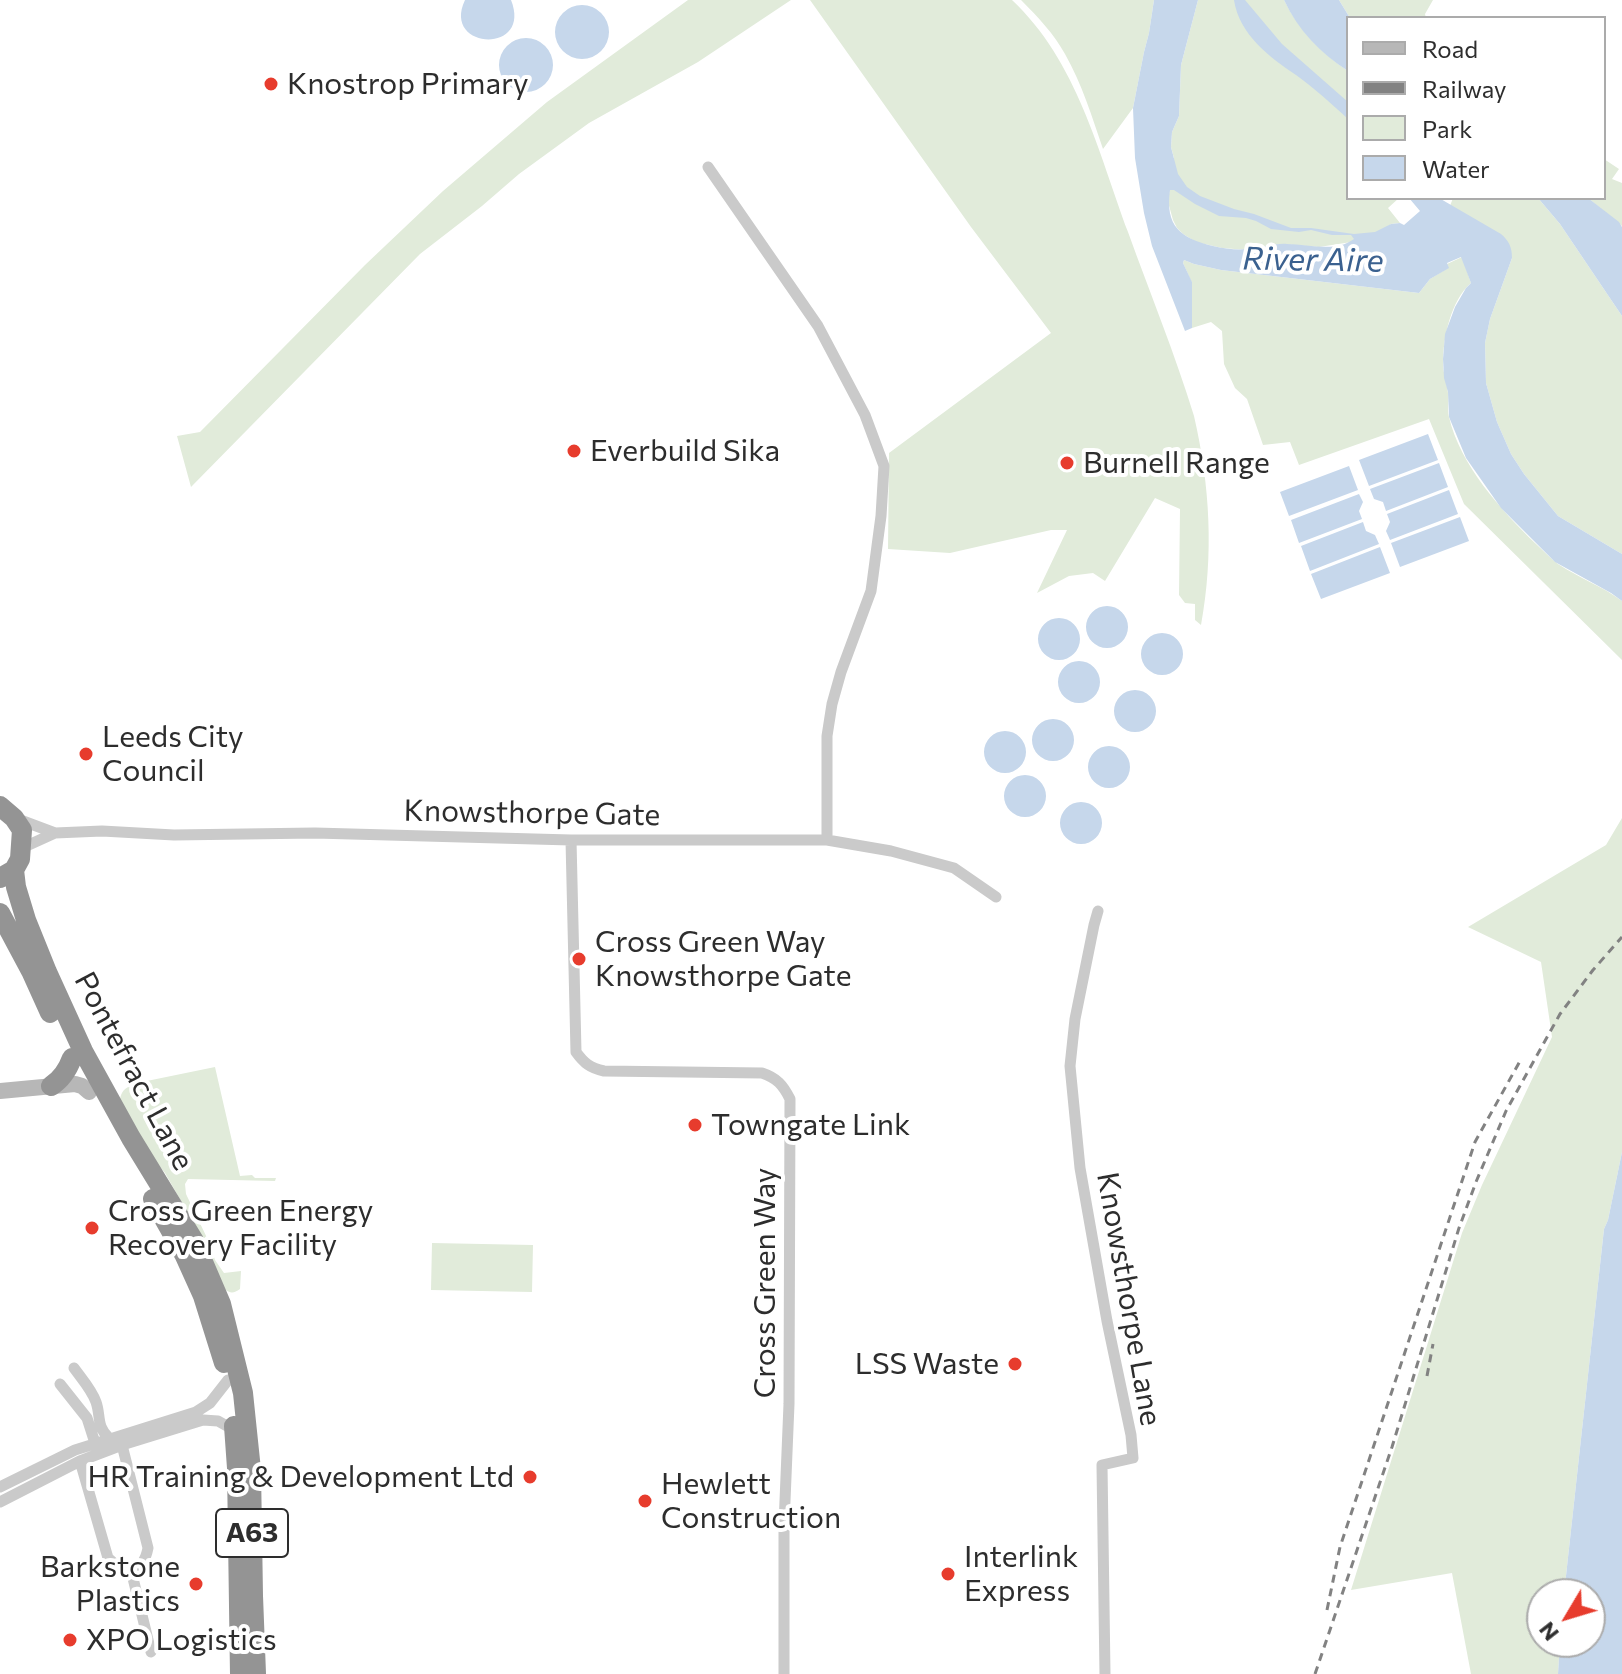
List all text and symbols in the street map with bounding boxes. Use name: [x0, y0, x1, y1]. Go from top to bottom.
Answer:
legend: [1346, 16, 1606, 200]
text: Road: [1422, 34, 1478, 63]
place label: Knostrop Primary: [287, 66, 529, 102]
text: Railway: [1422, 74, 1507, 103]
marker: Knostrop Primary: [262, 75, 280, 93]
text: Park: [1422, 114, 1472, 143]
text: Water: [1422, 154, 1490, 183]
water label: River Aire: [1242, 240, 1384, 280]
place label: Everbuild Sika: [590, 433, 780, 469]
marker: Everbuild Sika: [565, 442, 583, 460]
place label: Burnell Range: [1083, 445, 1270, 481]
marker: Burnell Range: [1058, 454, 1076, 472]
place label: Leeds City Council: [102, 719, 244, 790]
marker: Leeds City Council: [77, 745, 95, 763]
street label: Knowsthorpe Gate: [403, 793, 661, 833]
place label: Cross Green Way Knowsthorpe Gate: [595, 924, 852, 994]
marker: Cross Green Way Knowsthorpe Gate: [570, 950, 588, 968]
street label: Pontefract Lane: [67, 966, 201, 1176]
place label: Towngate Link: [711, 1107, 910, 1143]
marker: Towngate Link: [686, 1116, 704, 1134]
street label: Cross Green Way: [747, 1168, 783, 1398]
street label: Knowsthorpe Lane: [1089, 1169, 1169, 1429]
place label: Cross Green Energy Recovery Facility: [108, 1193, 373, 1264]
marker: Cross Green Energy Recovery Facility: [83, 1219, 101, 1237]
place label: LSS Waste: [855, 1346, 999, 1382]
marker: LSS Waste: [1006, 1355, 1024, 1373]
place label: HR Training & Development Ltd: [88, 1459, 514, 1495]
place label: Hewlett Construction: [661, 1466, 841, 1536]
marker: HR Training & Development Ltd: [521, 1468, 539, 1486]
marker: Hewlett Construction: [636, 1492, 654, 1510]
road number: A63: [216, 1509, 288, 1557]
place label: Interlink Express: [964, 1539, 1078, 1610]
place label: Barkstone Plastics: [40, 1549, 180, 1620]
marker: Interlink Express: [939, 1565, 957, 1583]
marker: Barkstone Plastics: [187, 1575, 205, 1593]
north arrow: [1526, 1578, 1606, 1658]
text: N: [1533, 1617, 1564, 1647]
place label: XPO Logistics: [86, 1622, 277, 1658]
marker: XPO Logistics: [61, 1631, 79, 1649]

